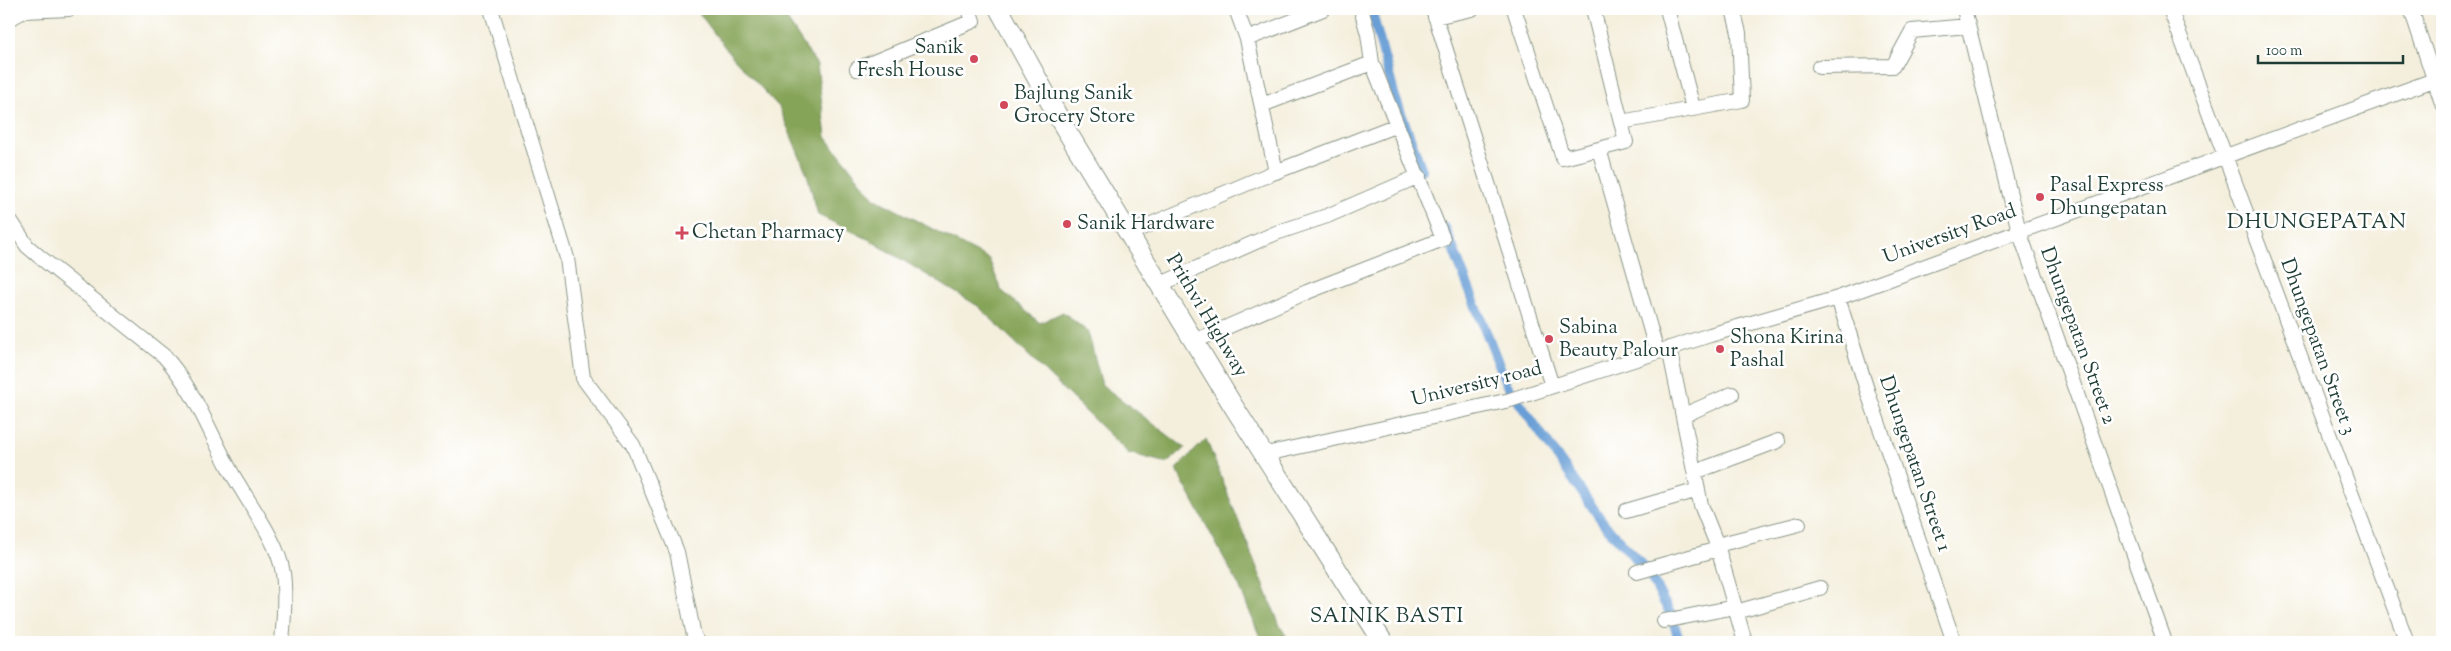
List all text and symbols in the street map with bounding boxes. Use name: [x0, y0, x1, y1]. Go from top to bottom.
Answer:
scale bar: [2258, 32, 2404, 64]
place label: Sanik Fresh House: [857, 34, 964, 86]
text: 100 m: [2266, 41, 2303, 62]
marker: Sanik Fresh House: [968, 53, 980, 65]
place label: Bajlung Sanik Grocery Store: [1014, 80, 1135, 132]
marker: Bajlung Sanik Grocery Store: [998, 99, 1010, 111]
place label: Pasal Express Dhungepatan: [2050, 172, 2167, 224]
marker: Pasal Express Dhungepatan: [2034, 191, 2046, 203]
street label: University Road: [1879, 197, 2021, 273]
district label: DHUNGEPATAN: [2227, 208, 2407, 238]
place label: Sanik Hardware: [1077, 210, 1215, 239]
marker: Sanik Hardware: [1061, 218, 1073, 230]
place label: Chetan Pharmacy: [692, 219, 844, 248]
marker: Chetan Pharmacy: [676, 227, 688, 239]
street label: Dhungepatan Street 2: [2031, 243, 2123, 429]
street label: Prithvi Highway: [1158, 249, 1254, 383]
street label: Dhungepatan Street 3: [2272, 255, 2362, 439]
place label: Sabina Beauty Palour: [1559, 314, 1678, 366]
place label: Shona Kirina Pashal: [1730, 324, 1844, 376]
marker: Sabina Beauty Palour: [1543, 333, 1555, 345]
marker: Shona Kirina Pashal: [1714, 343, 1726, 355]
street label: University road: [1409, 355, 1545, 415]
street label: Dhungepatan Street 1: [1870, 372, 1958, 556]
district label: SAINIK BASTI: [1310, 602, 1464, 632]

